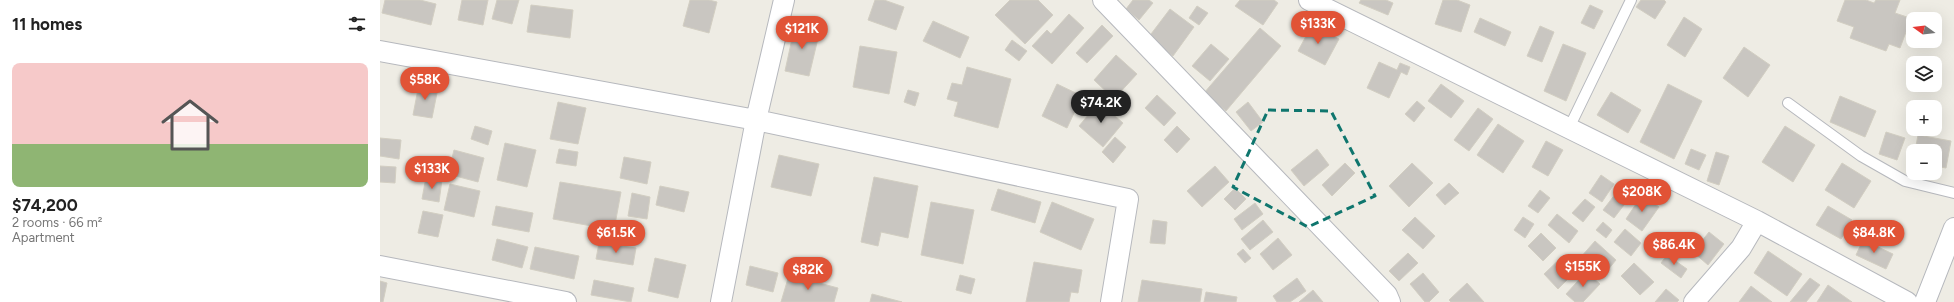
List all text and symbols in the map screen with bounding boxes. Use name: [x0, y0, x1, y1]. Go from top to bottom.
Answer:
pin: $133K: [1290, 11, 1346, 45]
north arrow: [1906, 12, 1942, 48]
map controls: [1906, 12, 1942, 180]
icon: filters: [346, 13, 368, 35]
text: 11 homes: [12, 14, 82, 34]
pin: $121K: [774, 16, 830, 50]
text: $133K: [1300, 16, 1336, 31]
text: $121K: [785, 21, 819, 36]
button: layers: [1906, 56, 1942, 92]
pin: $58K: [401, 67, 449, 101]
text: $58K: [409, 72, 441, 87]
icon: home: [154, 89, 226, 161]
pin: $74.2K: [1068, 90, 1134, 124]
text: $74.2K: [1080, 95, 1122, 110]
button: +: [1906, 100, 1942, 136]
button: −: [1906, 144, 1942, 180]
pin: $133K: [404, 156, 460, 190]
text: $133K: [414, 161, 450, 176]
pin: $208K: [1614, 179, 1670, 213]
text: $208K: [1622, 184, 1662, 199]
text: $74,200: [12, 195, 78, 215]
text: 2 rooms · 66 m²: [12, 215, 102, 230]
pin: $61.5K: [583, 220, 649, 254]
pin: $84.8K: [1841, 220, 1907, 254]
text: $61.5K: [596, 225, 636, 240]
text: $84.8K: [1852, 225, 1896, 240]
text: Apartment: [12, 230, 75, 245]
pin: $86.4K: [1641, 232, 1707, 266]
text: $86.4K: [1653, 237, 1695, 252]
pin: $155K: [1555, 254, 1611, 288]
pin: $82K: [784, 257, 832, 291]
text: $155K: [1565, 259, 1601, 274]
text: $82K: [792, 262, 824, 277]

